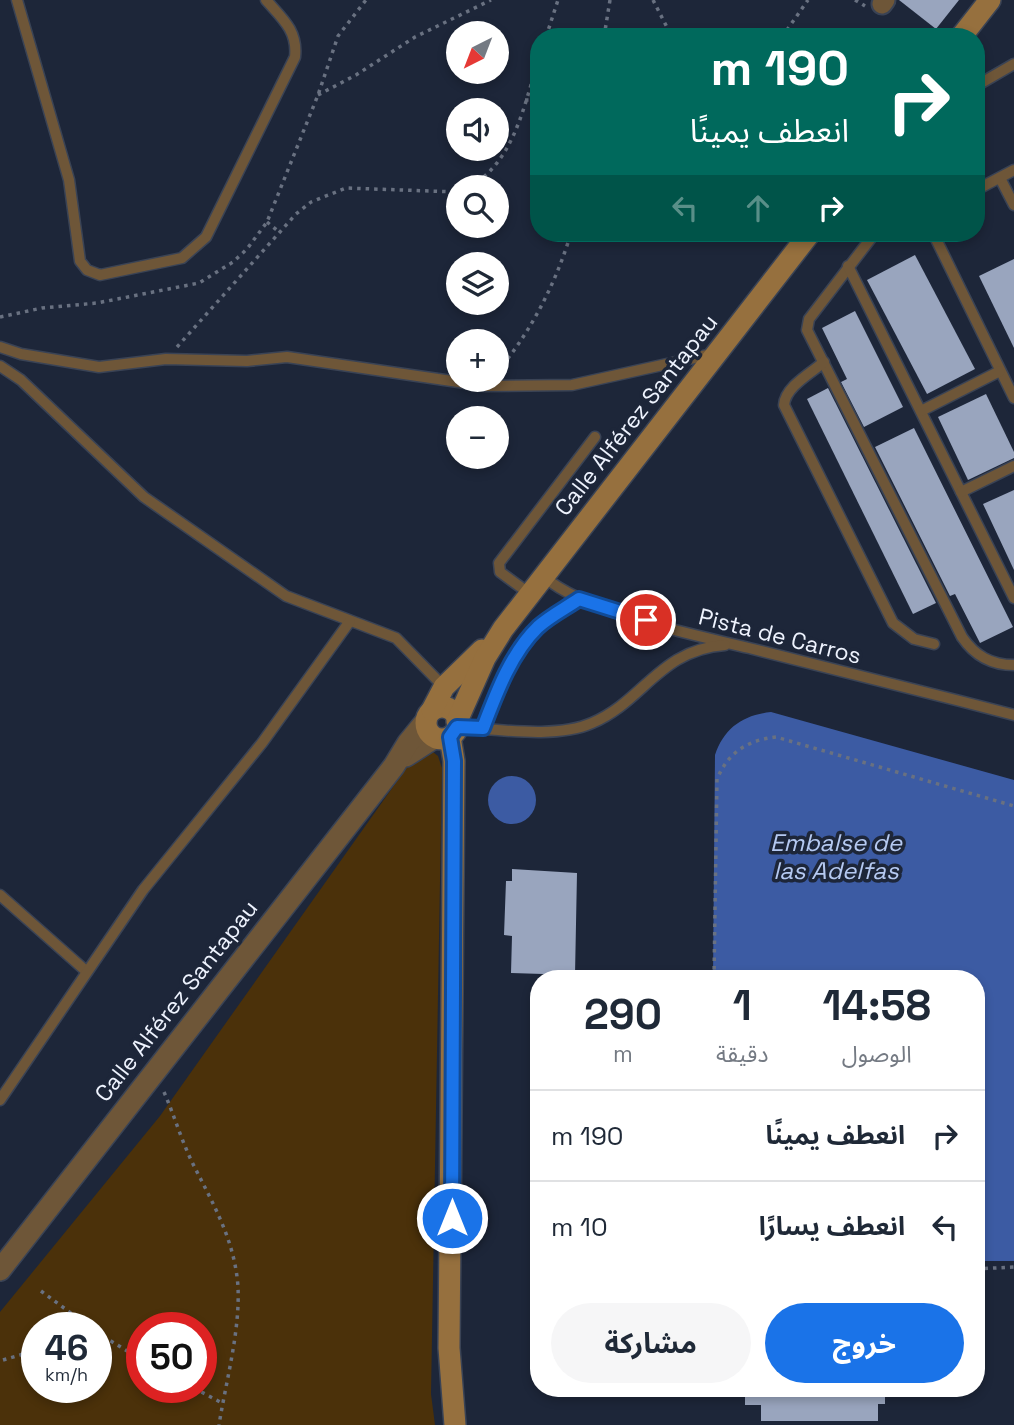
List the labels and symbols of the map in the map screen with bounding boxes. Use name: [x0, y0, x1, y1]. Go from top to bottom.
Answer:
north arrow: [446, 21, 509, 84]
street label: Calle Alférez Santapau: [548, 308, 724, 522]
pin: [616, 590, 676, 650]
street label: Pista de Carros: [696, 601, 864, 671]
water label: Embalse de las Adelfas: [770, 827, 903, 886]
street label: Calle Alférez Santapau: [88, 894, 264, 1108]
position arrow: [415, 1181, 489, 1255]
speed limit sign: 50: [126, 1312, 217, 1403]

